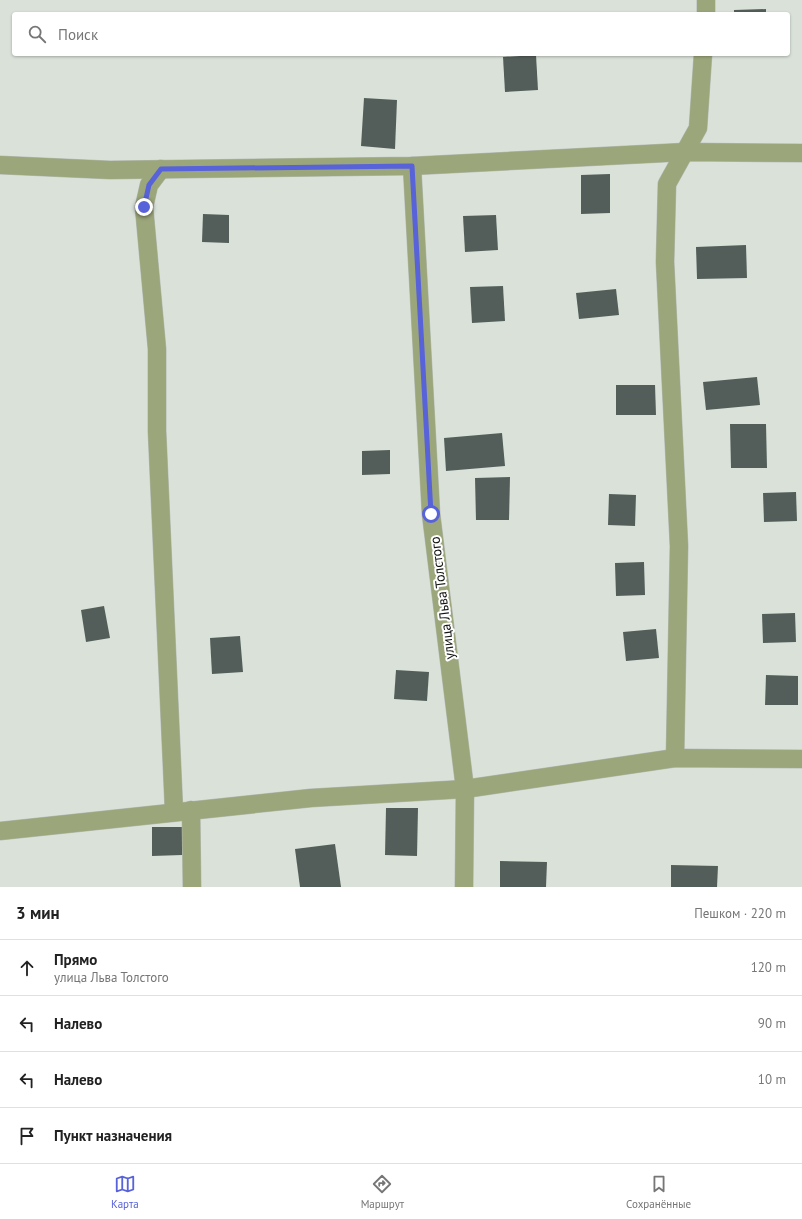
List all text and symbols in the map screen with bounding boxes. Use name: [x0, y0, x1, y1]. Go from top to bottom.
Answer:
search box: [12, 12, 790, 56]
icon: search: [26, 23, 48, 45]
text: Поиск: [58, 25, 98, 44]
route end: [135, 198, 153, 216]
route start: [422, 505, 440, 523]
street label: улица Льва Толстого: [426, 536, 458, 660]
text: 3 мин: [16, 902, 60, 924]
text: Пешком · 220 m: [694, 905, 786, 922]
text: Прямо: [54, 950, 97, 969]
icon: ahead: [16, 957, 38, 979]
text: 120 m: [751, 959, 786, 976]
text: улица Льва Толстого: [54, 969, 169, 986]
icon: left: [16, 1013, 38, 1035]
text: Налево: [54, 1014, 102, 1033]
text: 90 m: [758, 1015, 786, 1032]
icon: left: [16, 1069, 38, 1091]
text: Налево: [54, 1070, 102, 1089]
text: 10 m: [758, 1071, 786, 1088]
icon: arrive: [16, 1125, 38, 1147]
text: Пункт назначения: [54, 1126, 172, 1145]
tab: Карта: [111, 1173, 139, 1211]
tab: Маршрут: [361, 1173, 404, 1211]
tab: Сохранённые: [626, 1173, 691, 1211]

